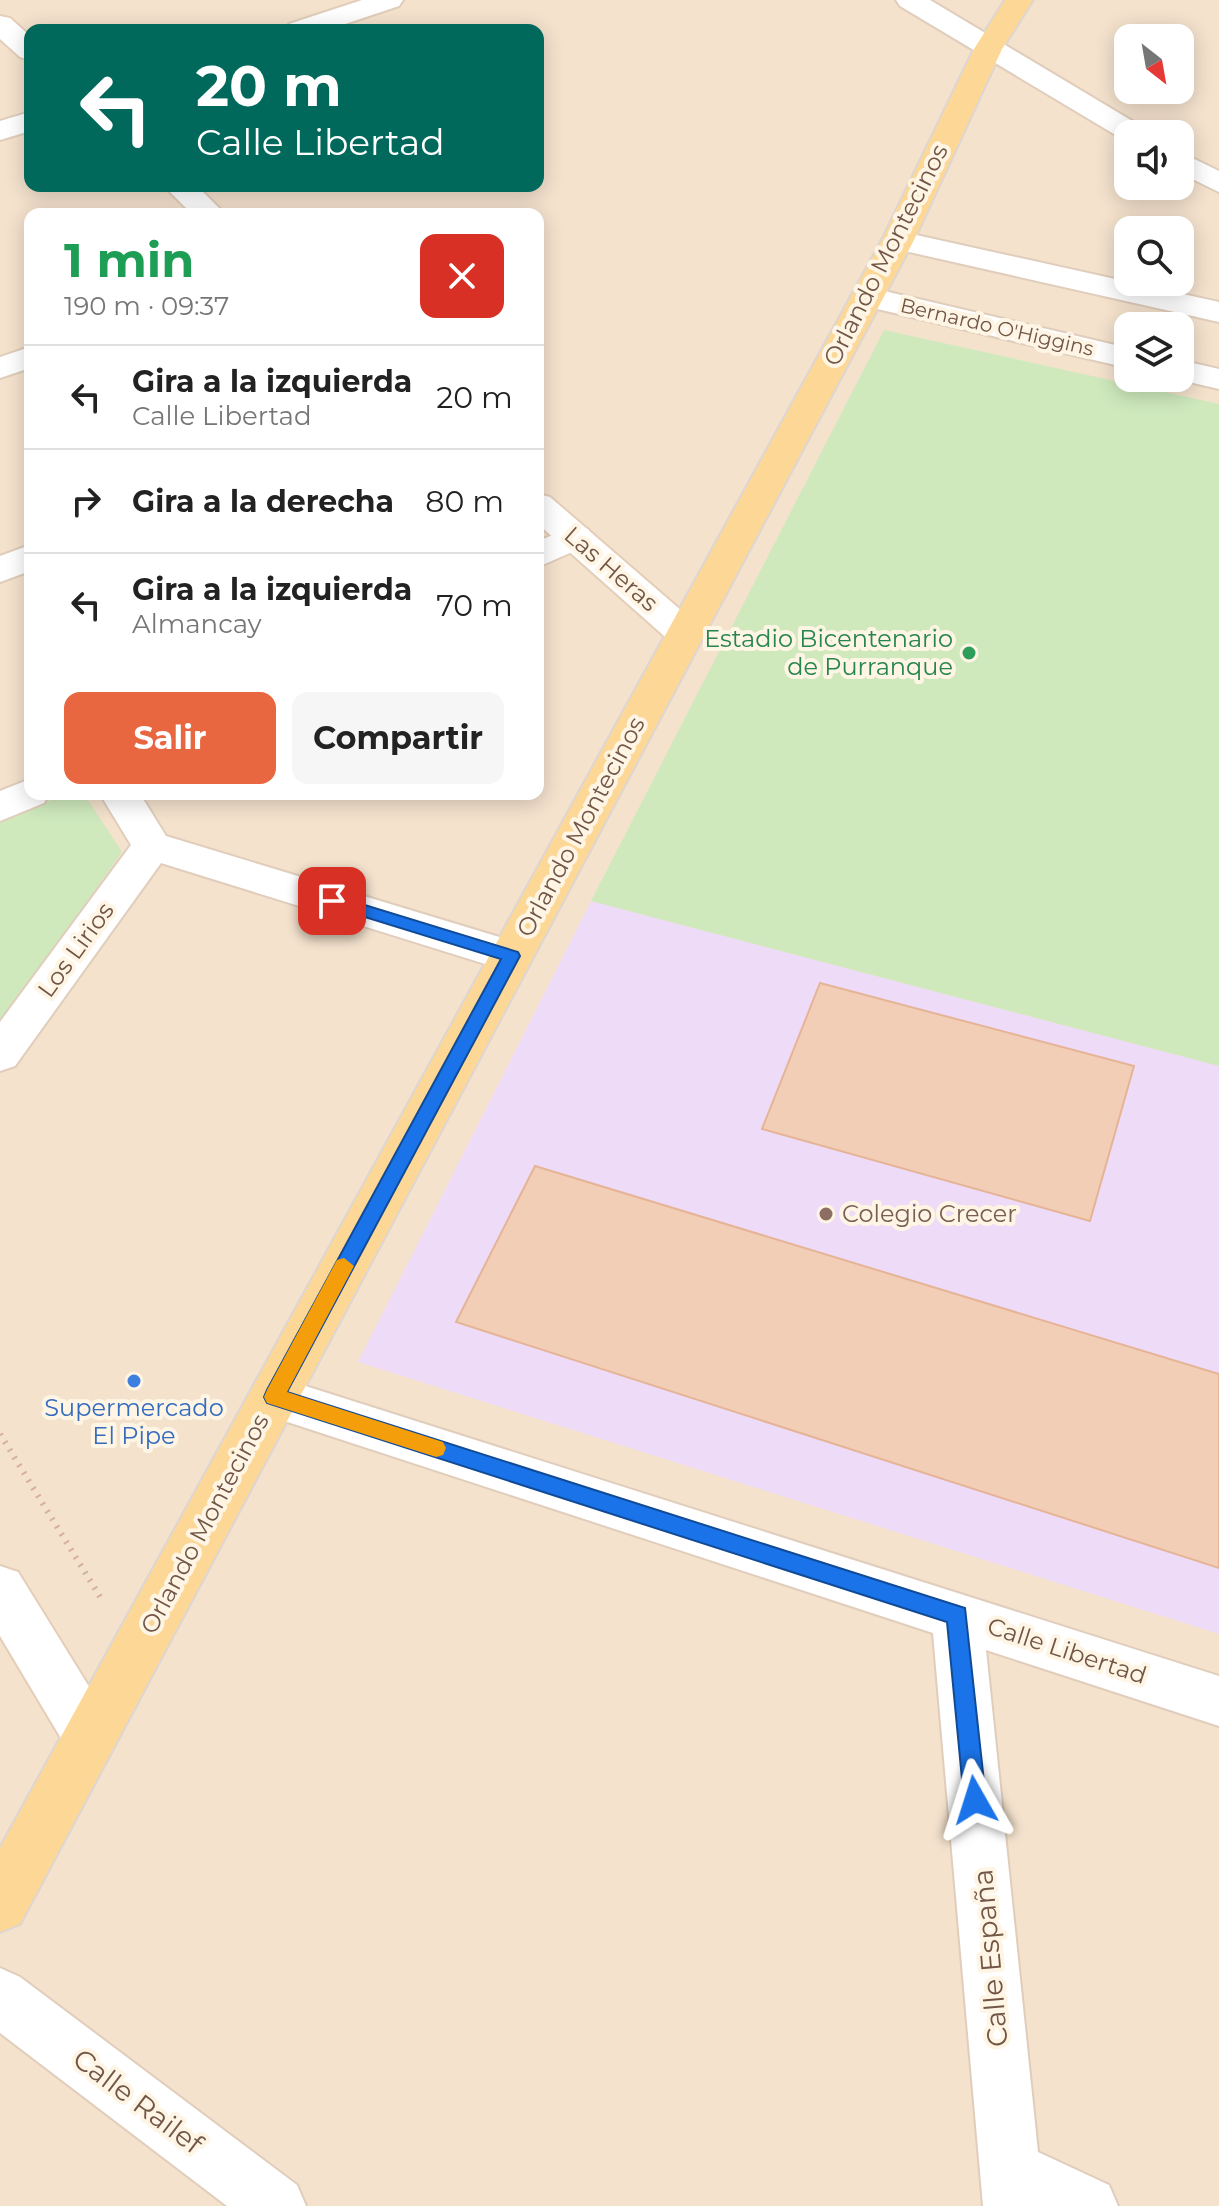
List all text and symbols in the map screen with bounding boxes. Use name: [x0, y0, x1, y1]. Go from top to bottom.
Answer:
north arrow: [1114, 24, 1194, 104]
map controls: [1114, 24, 1194, 392]
text: 20 m: [196, 52, 342, 120]
icon: left: [64, 56, 168, 160]
text: Calle Libertad: [196, 120, 445, 164]
button: sound: [1114, 120, 1194, 200]
street label: Orlando Montecinos: [817, 139, 954, 370]
button: search: [1114, 216, 1194, 296]
text: 1 min: [64, 231, 194, 289]
button: close: [420, 234, 504, 318]
text: 190 m · 09:37: [64, 290, 229, 322]
street label: Bernardo O'Higgins: [898, 293, 1096, 361]
button: layers: [1114, 312, 1194, 392]
text: Gira a la izquierda: [132, 363, 412, 400]
icon: left: [64, 375, 108, 419]
text: 20 m: [436, 379, 513, 416]
text: Calle Libertad: [132, 400, 312, 432]
icon: right: [64, 479, 108, 523]
text: Gira a la derecha: [132, 483, 394, 520]
text: 80 m: [425, 483, 504, 520]
street label: Las Heras: [558, 520, 664, 617]
text: Gira a la izquierda: [132, 571, 412, 608]
icon: left: [64, 583, 108, 627]
text: 70 m: [436, 587, 513, 624]
text: Almancay: [132, 608, 262, 640]
place label: Estadio Bicentenario de Purranque: [704, 624, 953, 681]
marker: Estadio Bicentenario de Purranque: [960, 644, 978, 662]
button: Salir: [64, 692, 276, 784]
button: Compartir: [292, 692, 504, 784]
street label: Orlando Montecinos: [510, 712, 651, 942]
pin: [298, 867, 366, 935]
icon: arrive: [310, 879, 354, 923]
street label: Los Lirios: [31, 897, 120, 1003]
place label: Colegio Crecer: [842, 1199, 1017, 1228]
marker: Colegio Crecer: [817, 1205, 835, 1223]
marker: Supermercado El Pipe: [125, 1372, 143, 1390]
place label: Supermercado El Pipe: [44, 1393, 224, 1450]
street label: Orlando Montecinos: [134, 1409, 275, 1639]
street label: Calle Libertad: [984, 1611, 1150, 1690]
position arrow: [933, 1758, 1017, 1842]
street label: Calle España: [965, 1868, 1015, 2048]
street label: Calle Railef: [66, 2041, 211, 2162]

